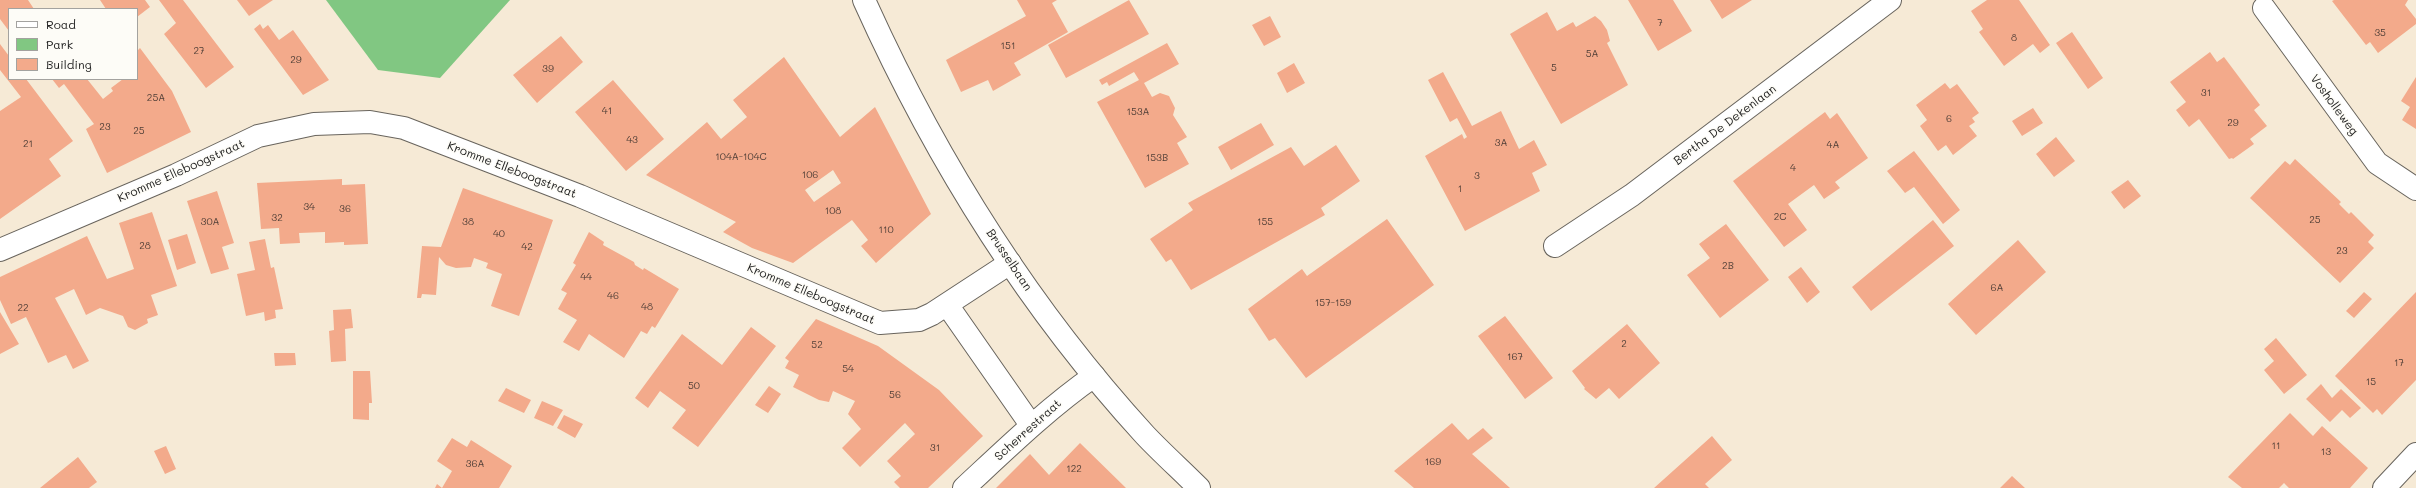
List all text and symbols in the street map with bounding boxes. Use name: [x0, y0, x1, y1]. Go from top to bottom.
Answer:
legend: [8, 8, 138, 80]
text: Road: [46, 16, 76, 32]
house number: 7: [1657, 17, 1663, 29]
house number: 35: [2374, 27, 2386, 39]
house number: 8: [2011, 32, 2017, 44]
text: Park: [46, 36, 73, 52]
house number: 151: [1001, 40, 1015, 52]
house number: 27: [193, 45, 205, 57]
house number: 5A: [1586, 48, 1598, 60]
house number: 29: [290, 54, 302, 66]
text: Building: [46, 56, 92, 72]
house number: 5: [1551, 62, 1557, 74]
house number: 39: [542, 63, 554, 75]
street label: Vosholleweg: [2307, 72, 2361, 138]
street label: Bertha De Dekenlaan: [1671, 82, 1779, 168]
house number: 31: [2201, 87, 2211, 99]
house number: 25A: [147, 92, 165, 104]
house number: 41: [602, 105, 612, 117]
house number: 153A: [1126, 106, 1150, 118]
house number: 6: [1946, 113, 1952, 125]
house number: 29: [2227, 117, 2239, 129]
house number: 23: [99, 121, 111, 133]
house number: 25: [133, 125, 145, 137]
house number: 43: [626, 134, 638, 146]
street label: Kromme Elleboogstraat: [115, 136, 247, 206]
house number: 3A: [1495, 137, 1507, 149]
house number: 21: [23, 138, 33, 150]
street label: Kromme Elleboogstraat: [445, 139, 579, 201]
house number: 4A: [1827, 139, 1839, 151]
house number: 104A-104C: [715, 151, 767, 163]
house number: 153B: [1146, 152, 1168, 164]
house number: 4: [1790, 162, 1796, 174]
house number: 106: [802, 169, 818, 181]
house number: 3: [1474, 170, 1480, 182]
house number: 1: [1458, 183, 1462, 195]
house number: 34: [303, 201, 315, 213]
house number: 36: [339, 203, 351, 215]
house number: 108: [825, 205, 841, 217]
house number: 2C: [1774, 211, 1786, 223]
house number: 32: [271, 212, 283, 224]
house number: 25: [2309, 214, 2321, 226]
house number: 30A: [201, 216, 219, 228]
house number: 38: [462, 216, 474, 228]
house number: 155: [1257, 216, 1273, 228]
house number: 110: [878, 224, 894, 236]
street label: Brusselbaan: [983, 226, 1035, 294]
house number: 40: [493, 228, 505, 240]
house number: 28: [139, 240, 151, 252]
house number: 42: [521, 241, 533, 253]
house number: 23: [2336, 245, 2348, 257]
house number: 2B: [1722, 260, 1734, 272]
street label: Kromme Elleboogstraat: [745, 261, 877, 327]
house number: 44: [580, 271, 592, 283]
house number: 6A: [1991, 282, 2003, 294]
house number: 46: [607, 290, 619, 302]
house number: 157-159: [1315, 297, 1351, 309]
house number: 48: [641, 301, 653, 313]
house number: 22: [17, 302, 29, 314]
house number: 2: [1621, 338, 1627, 350]
house number: 52: [811, 339, 823, 351]
house number: 167: [1507, 351, 1523, 363]
house number: 17: [2394, 357, 2404, 369]
house number: 54: [842, 363, 854, 375]
house number: 15: [2366, 376, 2376, 388]
house number: 50: [688, 380, 700, 392]
house number: 56: [889, 389, 901, 401]
street label: Scherrestraat: [992, 396, 1064, 464]
house number: 11: [2272, 440, 2280, 452]
house number: 31: [930, 442, 940, 454]
house number: 13: [2321, 446, 2331, 458]
house number: 169: [1425, 456, 1441, 468]
house number: 36A: [466, 458, 484, 470]
house number: 122: [1066, 463, 1082, 475]

